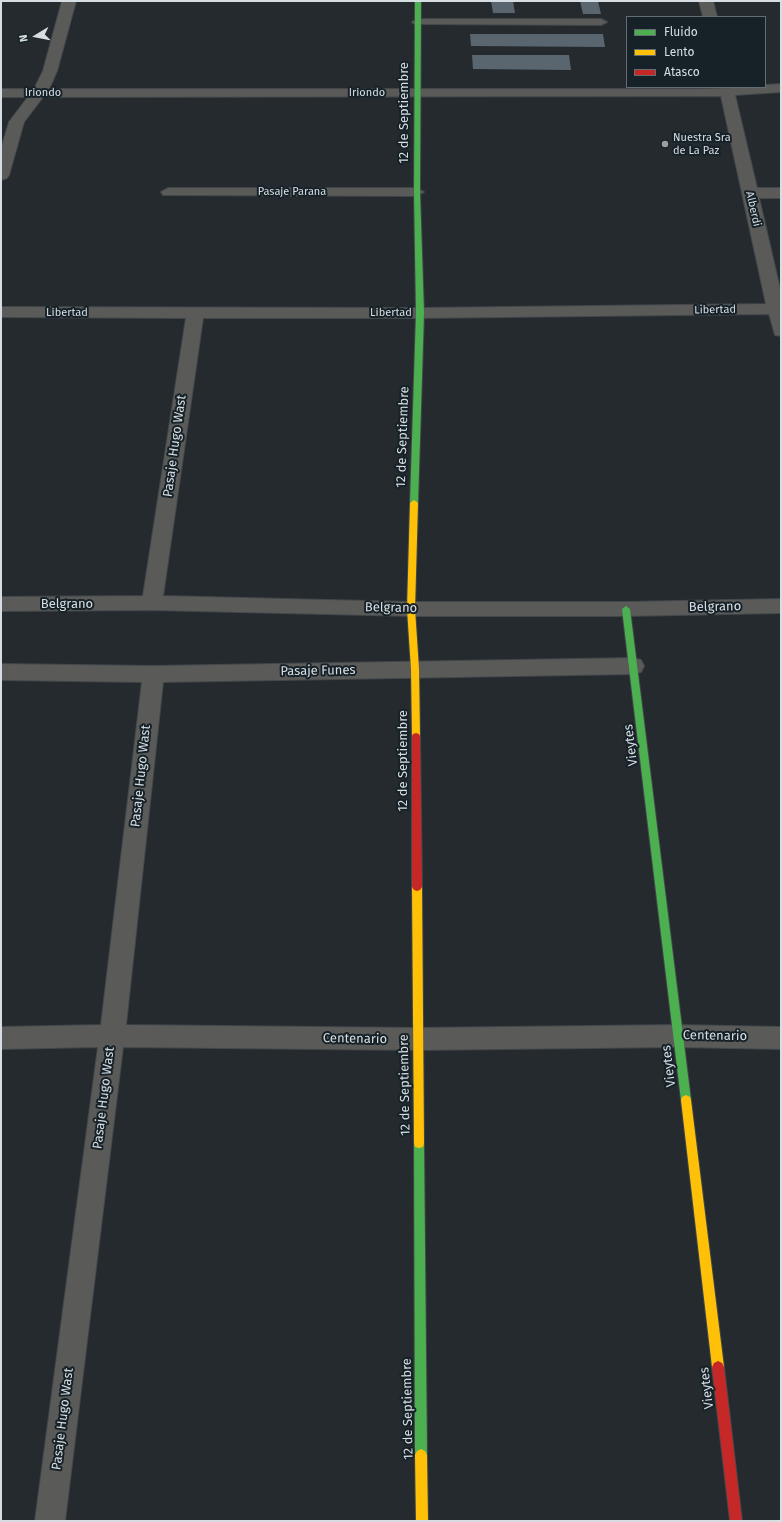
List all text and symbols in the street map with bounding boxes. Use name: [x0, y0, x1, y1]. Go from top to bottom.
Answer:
north arrow: [16, 16, 56, 56]
legend: [626, 16, 766, 88]
text: Fluido: [664, 25, 698, 39]
text: N: [17, 33, 31, 43]
text: Lento: [664, 45, 694, 59]
street label: 12 de Septiembre: [396, 62, 412, 164]
text: Atasco: [664, 65, 700, 79]
street label: Iriondo: [25, 86, 61, 100]
street label: Iriondo: [349, 86, 385, 100]
place label: Nuestra Sra de La Paz: [673, 131, 731, 157]
marker: Nuestra Sra de La Paz: [660, 139, 670, 149]
street label: Pasaje Parana: [258, 185, 326, 199]
street label: Alberdi: [743, 190, 763, 228]
street label: Libertad: [694, 303, 736, 317]
street label: Libertad: [46, 306, 88, 320]
street label: Libertad: [370, 306, 412, 320]
street label: 12 de Septiembre: [393, 386, 413, 488]
street label: Pasaje Hugo Wast: [160, 394, 190, 498]
street label: Belgrano: [41, 596, 93, 612]
street label: Belgrano: [689, 599, 741, 615]
street label: Belgrano: [365, 600, 417, 616]
street label: Pasaje Funes: [280, 663, 356, 679]
street label: 12 de Septiembre: [395, 710, 411, 812]
street label: Vieytes: [621, 723, 641, 767]
street label: Pasaje Hugo Wast: [128, 724, 154, 828]
street label: Centenario: [683, 1028, 747, 1044]
street label: Centenario: [323, 1031, 387, 1047]
street label: 12 de Septiembre: [396, 1034, 414, 1136]
street label: Vieytes: [659, 1044, 679, 1088]
street label: Pasaje Hugo Wast: [90, 1046, 118, 1150]
street label: 12 de Septiembre: [399, 1358, 417, 1460]
street label: Vieytes: [697, 1366, 717, 1410]
street label: Pasaje Hugo Wast: [49, 1367, 77, 1471]

